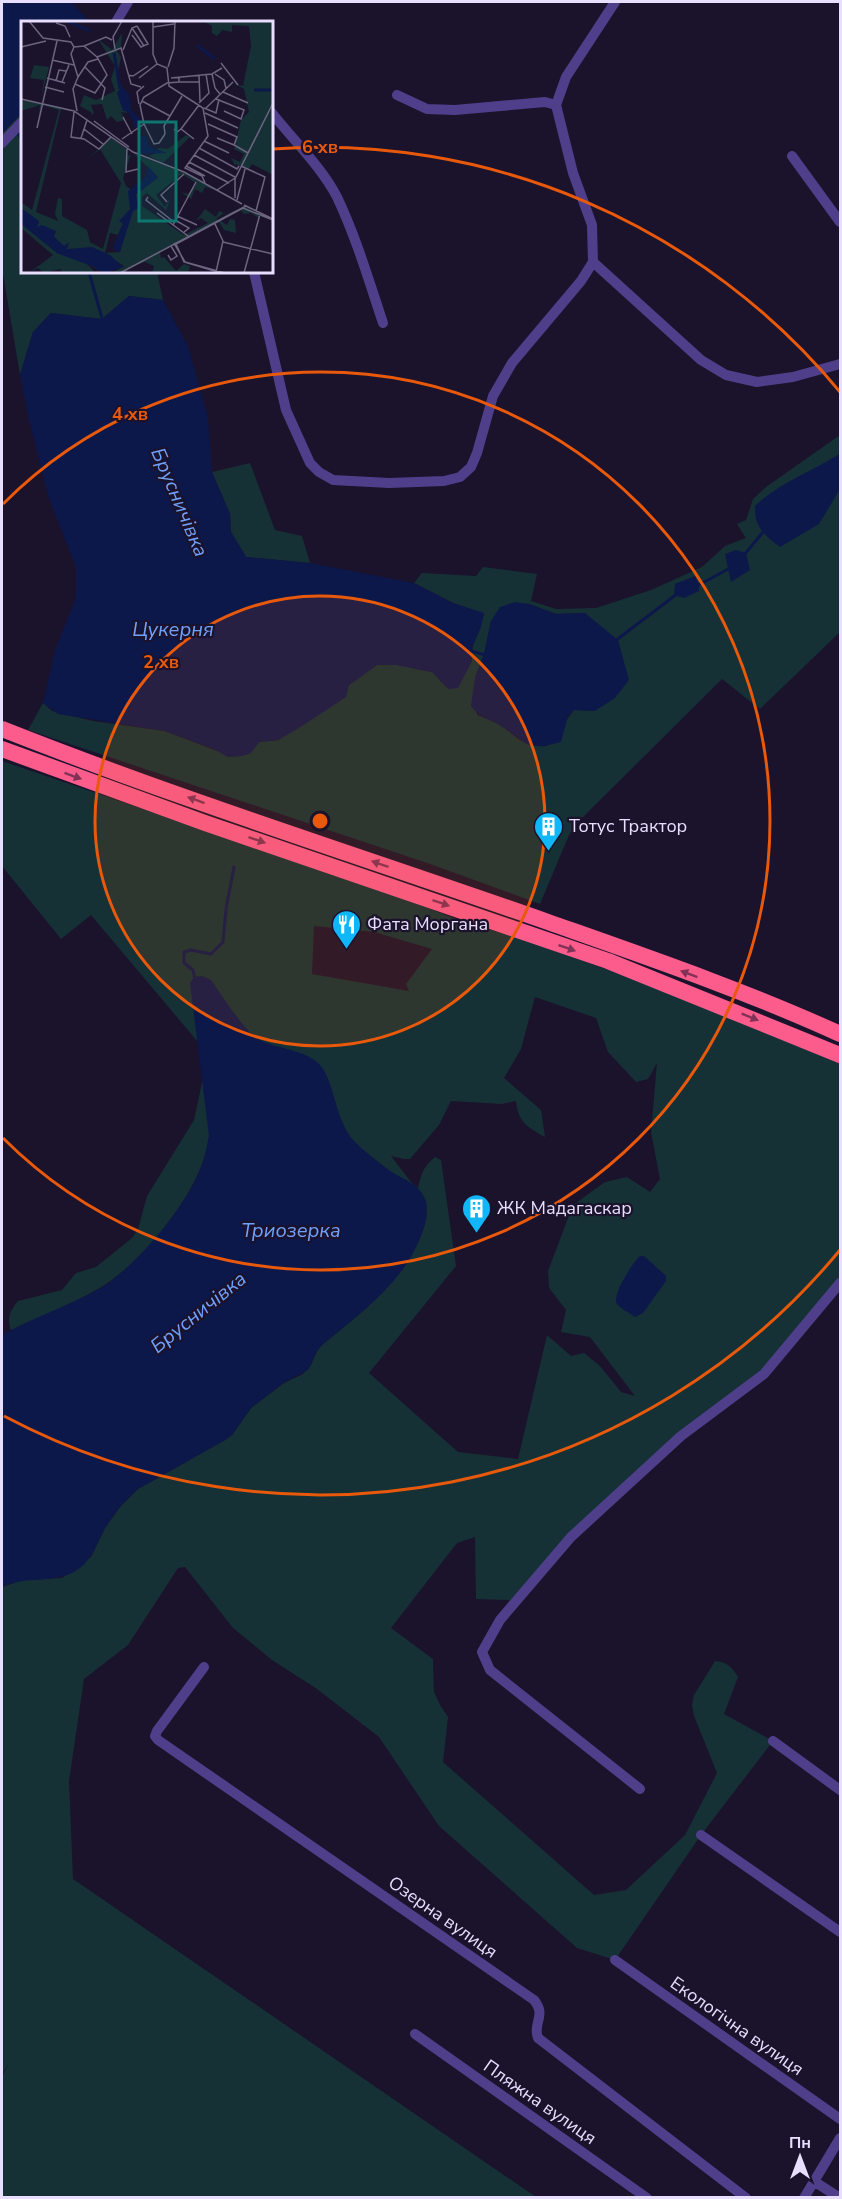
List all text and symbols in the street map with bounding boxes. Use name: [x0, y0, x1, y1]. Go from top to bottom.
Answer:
inset map: [21, 21, 273, 273]
text: 6 хв: [302, 135, 338, 159]
text: 4 хв: [112, 402, 148, 426]
water label: Брусничівка: [144, 443, 215, 561]
water label: Цукерня: [132, 616, 214, 643]
text: 2 хв: [143, 650, 179, 674]
one-way arrow: [64, 771, 82, 781]
one-way arrow: [187, 795, 205, 805]
building icon: Тотус Трактор: [532, 810, 564, 852]
centre of rings: [310, 811, 330, 831]
place label: Тотус Трактор: [569, 814, 687, 838]
one-way arrow: [248, 836, 266, 846]
one-way arrow: [371, 859, 389, 868]
one-way arrow: [433, 899, 451, 909]
restaurant icon: Фата Моргана: [330, 908, 362, 950]
place label: Фата Моргана: [367, 912, 488, 936]
one-way arrow: [559, 943, 577, 953]
one-way arrow: [679, 968, 697, 978]
one-way arrow: [741, 1013, 759, 1023]
building icon: ЖК Мадагаскар: [460, 1192, 492, 1234]
place label: ЖК Мадагаскар: [497, 1196, 632, 1220]
water label: Триозерка: [241, 1217, 341, 1244]
water label: Брусничівка: [145, 1265, 252, 1359]
street label: Озерна вулиця: [384, 1870, 502, 1964]
street label: Екологічна вулиця: [666, 1971, 808, 2081]
street label: Пляжна вулиця: [479, 2054, 601, 2150]
north arrow: [770, 2127, 830, 2187]
text: Пн: [789, 2132, 811, 2154]

